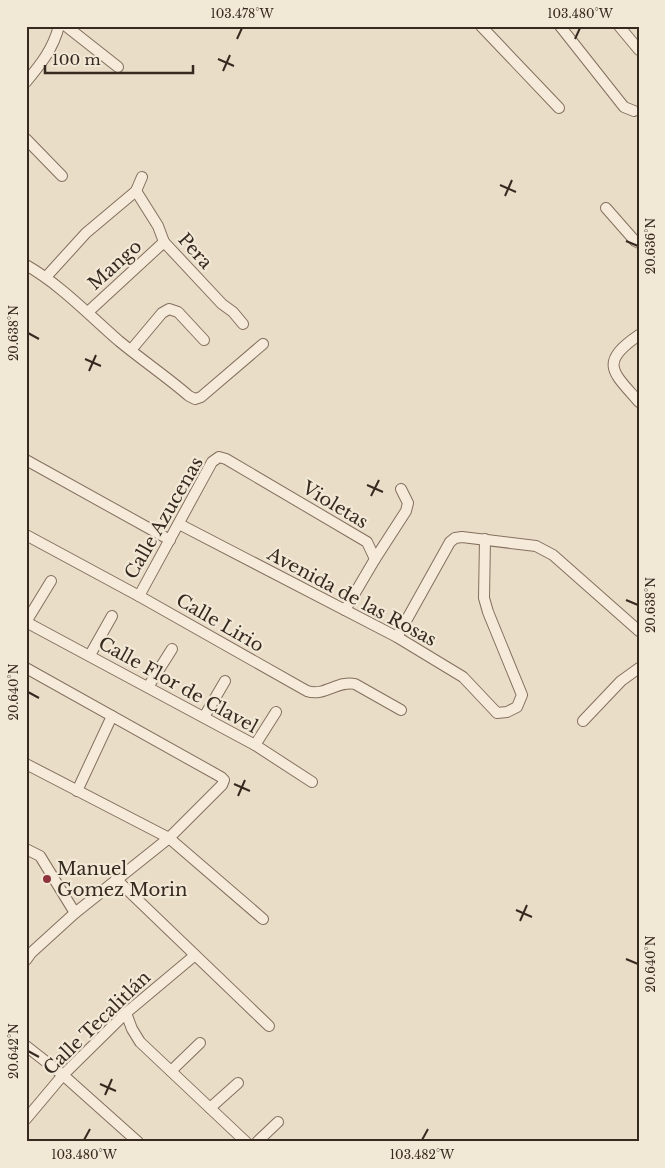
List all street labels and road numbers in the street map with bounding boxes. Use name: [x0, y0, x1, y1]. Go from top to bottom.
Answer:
street label: Pera: [173, 229, 217, 274]
street label: Mango: [84, 235, 146, 295]
street label: Calle Azucenas: [120, 453, 208, 583]
street label: Violetas: [297, 476, 372, 533]
street label: Avenida de las Rosas: [263, 543, 440, 651]
street label: Calle Lirio: [172, 589, 268, 657]
street label: Calle Flor de Clavel: [94, 632, 262, 738]
street label: Calle Tecalitlán: [39, 966, 155, 1080]

